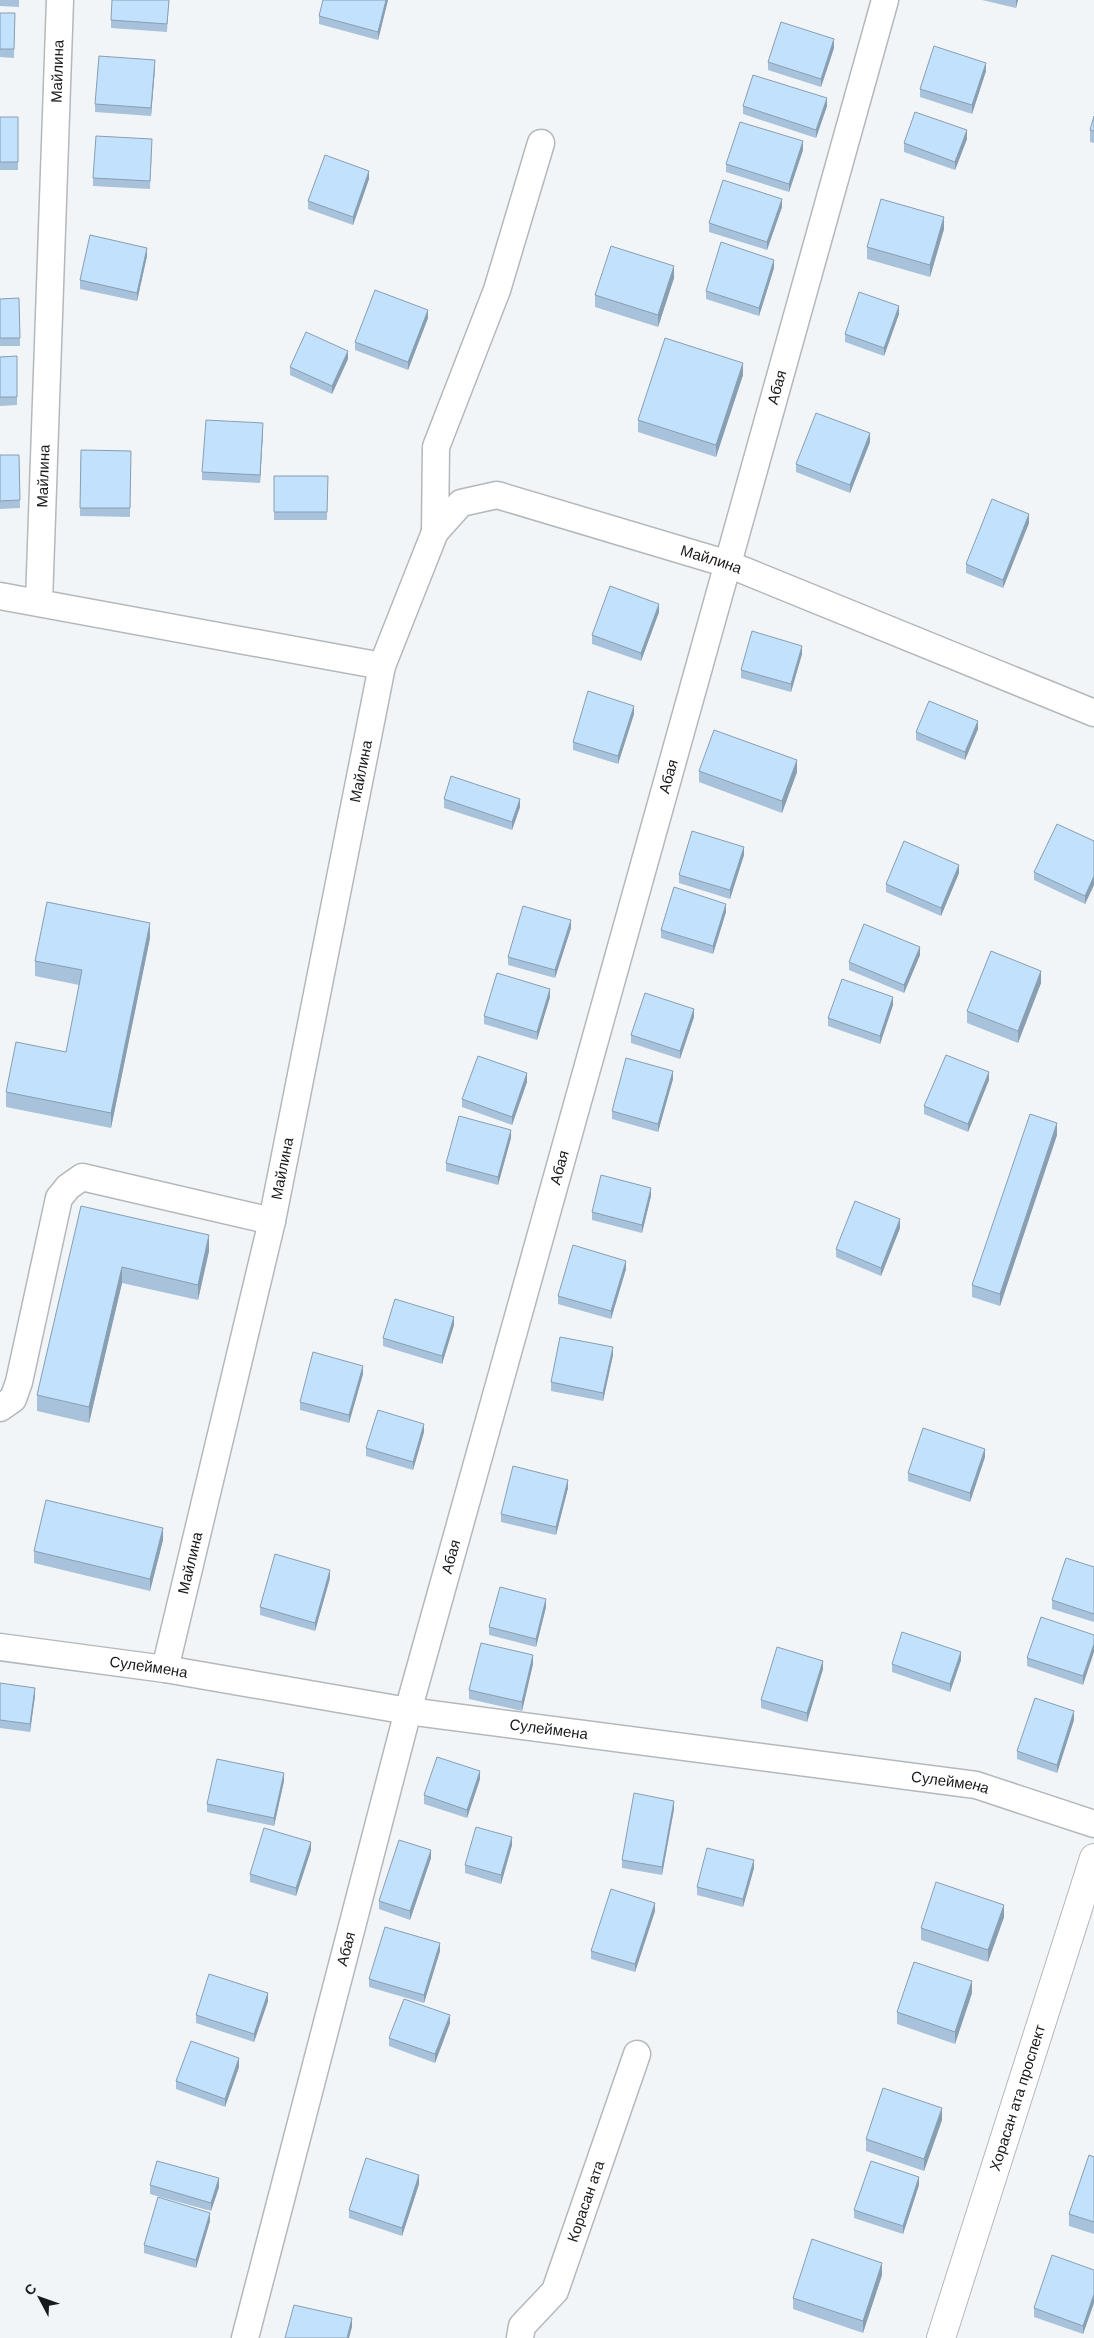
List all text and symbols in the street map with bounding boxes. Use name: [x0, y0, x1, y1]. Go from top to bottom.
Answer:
street label: Майлина: [46, 39, 69, 103]
street label: Абая: [763, 368, 791, 407]
street label: Майлина: [32, 443, 55, 508]
street label: Майлина: [678, 540, 746, 579]
street label: Майлина: [345, 738, 377, 804]
street label: Абая: [654, 757, 683, 796]
street label: Майлина: [266, 1135, 298, 1202]
street label: Абая: [545, 1148, 574, 1187]
street label: Майлина: [173, 1529, 208, 1596]
street label: Абая: [437, 1537, 465, 1576]
street label: Сулеймена: [108, 1652, 190, 1683]
street label: Сулеймена: [508, 1714, 590, 1744]
street label: Сулеймена: [910, 1767, 993, 1799]
street label: Абая: [332, 1930, 360, 1968]
street label: Хорасан ата проспект: [985, 2022, 1050, 2174]
street label: Корасан ата: [563, 2157, 610, 2245]
north arrow: [15, 2273, 65, 2323]
text: С: [20, 2280, 40, 2299]

